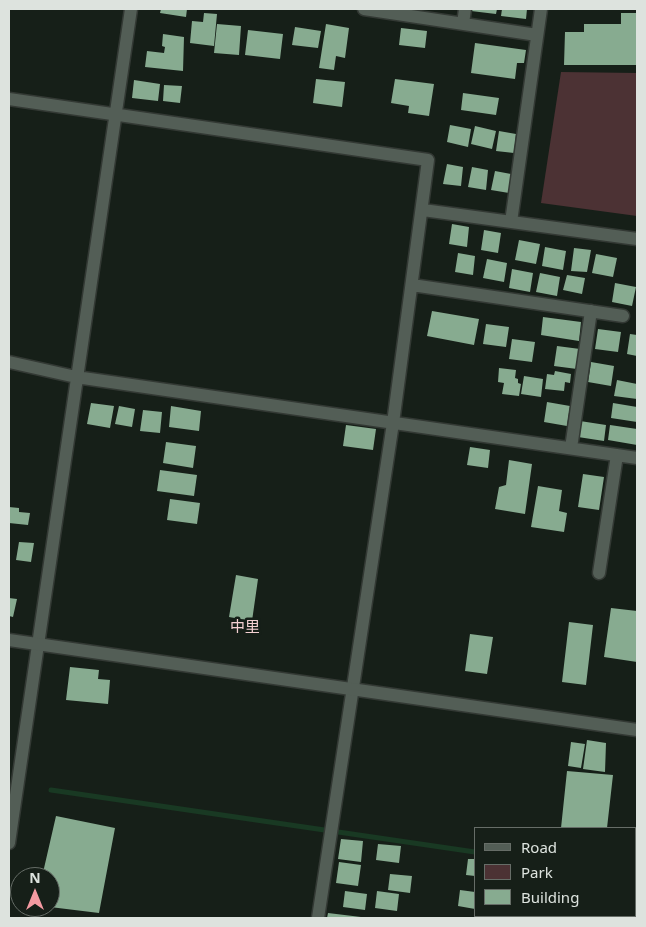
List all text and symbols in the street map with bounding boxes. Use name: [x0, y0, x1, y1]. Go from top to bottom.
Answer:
district label: 中里: [230, 619, 260, 637]
legend: [473, 827, 636, 917]
text: Road: [521, 837, 557, 857]
text: Park: [521, 862, 553, 882]
north arrow: [10, 867, 60, 917]
text: N: [29, 868, 41, 887]
text: Building: [521, 887, 579, 907]

